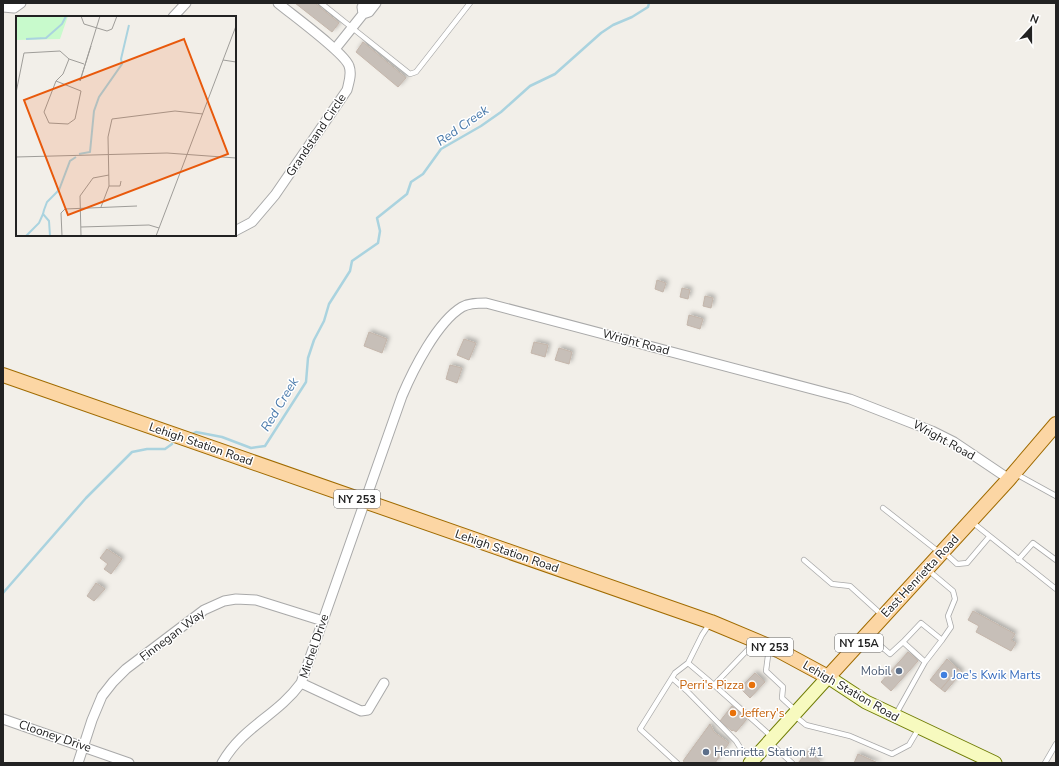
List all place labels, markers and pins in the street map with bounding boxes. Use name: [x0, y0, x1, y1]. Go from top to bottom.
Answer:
place label: Mobil: [861, 663, 891, 679]
marker: Mobil: [894, 666, 904, 676]
place label: Joe's Kwik Marts: [951, 667, 1041, 683]
marker: Joe's Kwik Marts: [939, 670, 949, 680]
place label: Perri's Pizza: [680, 677, 744, 693]
marker: Perri's Pizza: [747, 680, 757, 690]
place label: Jeffery's: [740, 705, 785, 721]
marker: Jeffery's: [728, 708, 738, 718]
place label: Henrietta Station #1: [714, 744, 823, 760]
marker: Henrietta Station #1: [701, 747, 711, 757]

